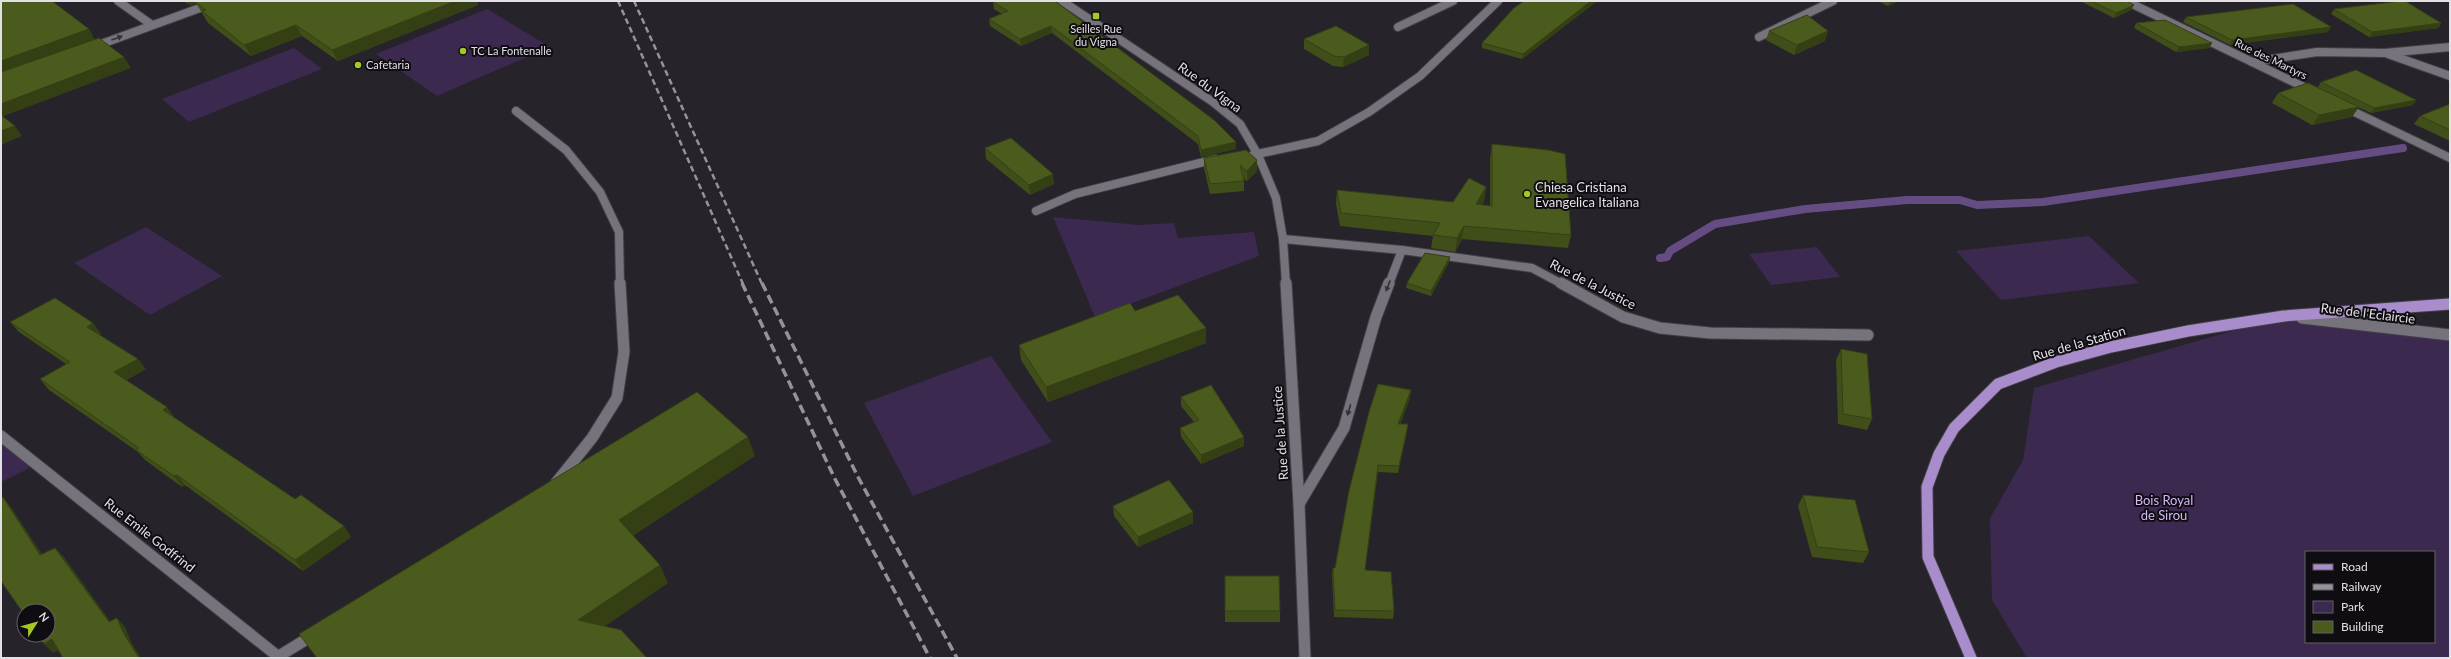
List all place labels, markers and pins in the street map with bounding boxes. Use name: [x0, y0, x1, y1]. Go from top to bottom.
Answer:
marker: Seilles Rue du Vigna: [1091, 11, 1101, 21]
place label: Seilles Rue du Vigna: [1070, 22, 1122, 48]
place label: TC La Fontenalle: [471, 44, 552, 57]
marker: TC La Fontenalle: [458, 46, 468, 56]
place label: Cafetaria: [366, 58, 410, 71]
marker: Cafetaria: [353, 60, 363, 70]
place label: Chiesa Cristiana Evangelica Italiana: [1535, 179, 1639, 210]
marker: Chiesa Cristiana Evangelica Italiana: [1522, 189, 1532, 199]

